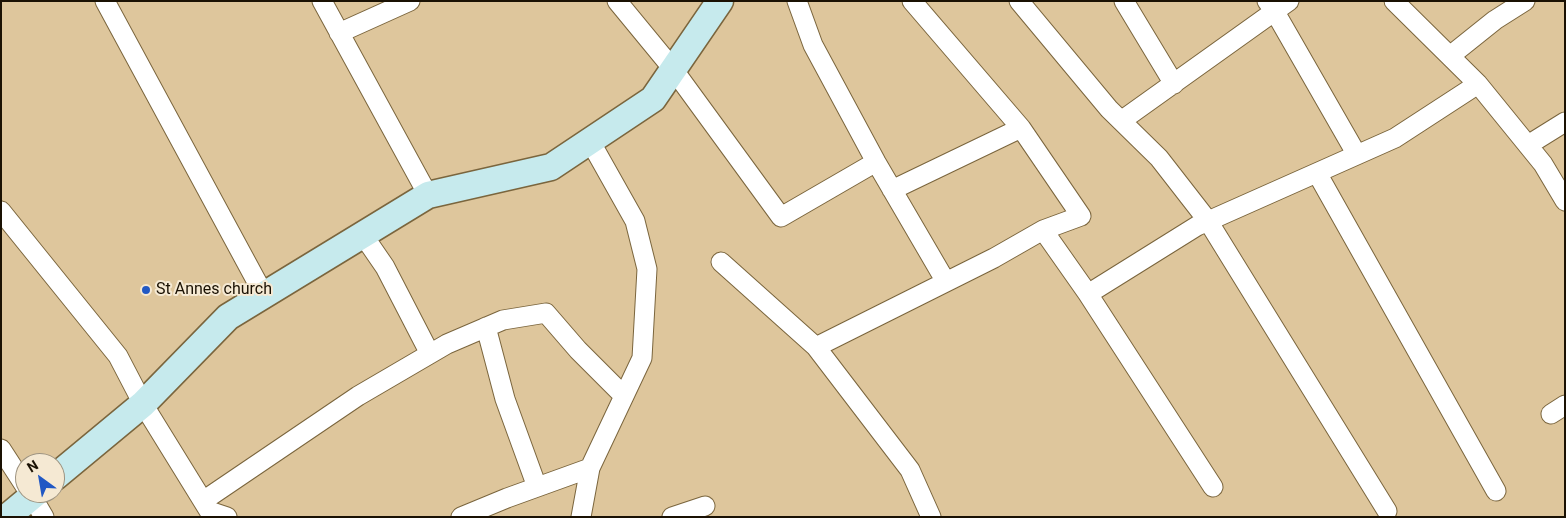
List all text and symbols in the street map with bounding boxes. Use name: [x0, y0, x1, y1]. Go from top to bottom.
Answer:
place label: St Annes church: [156, 280, 272, 300]
marker: St Annes church: [140, 284, 152, 296]
north arrow: [15, 453, 65, 503]
text: N: [24, 457, 41, 476]

